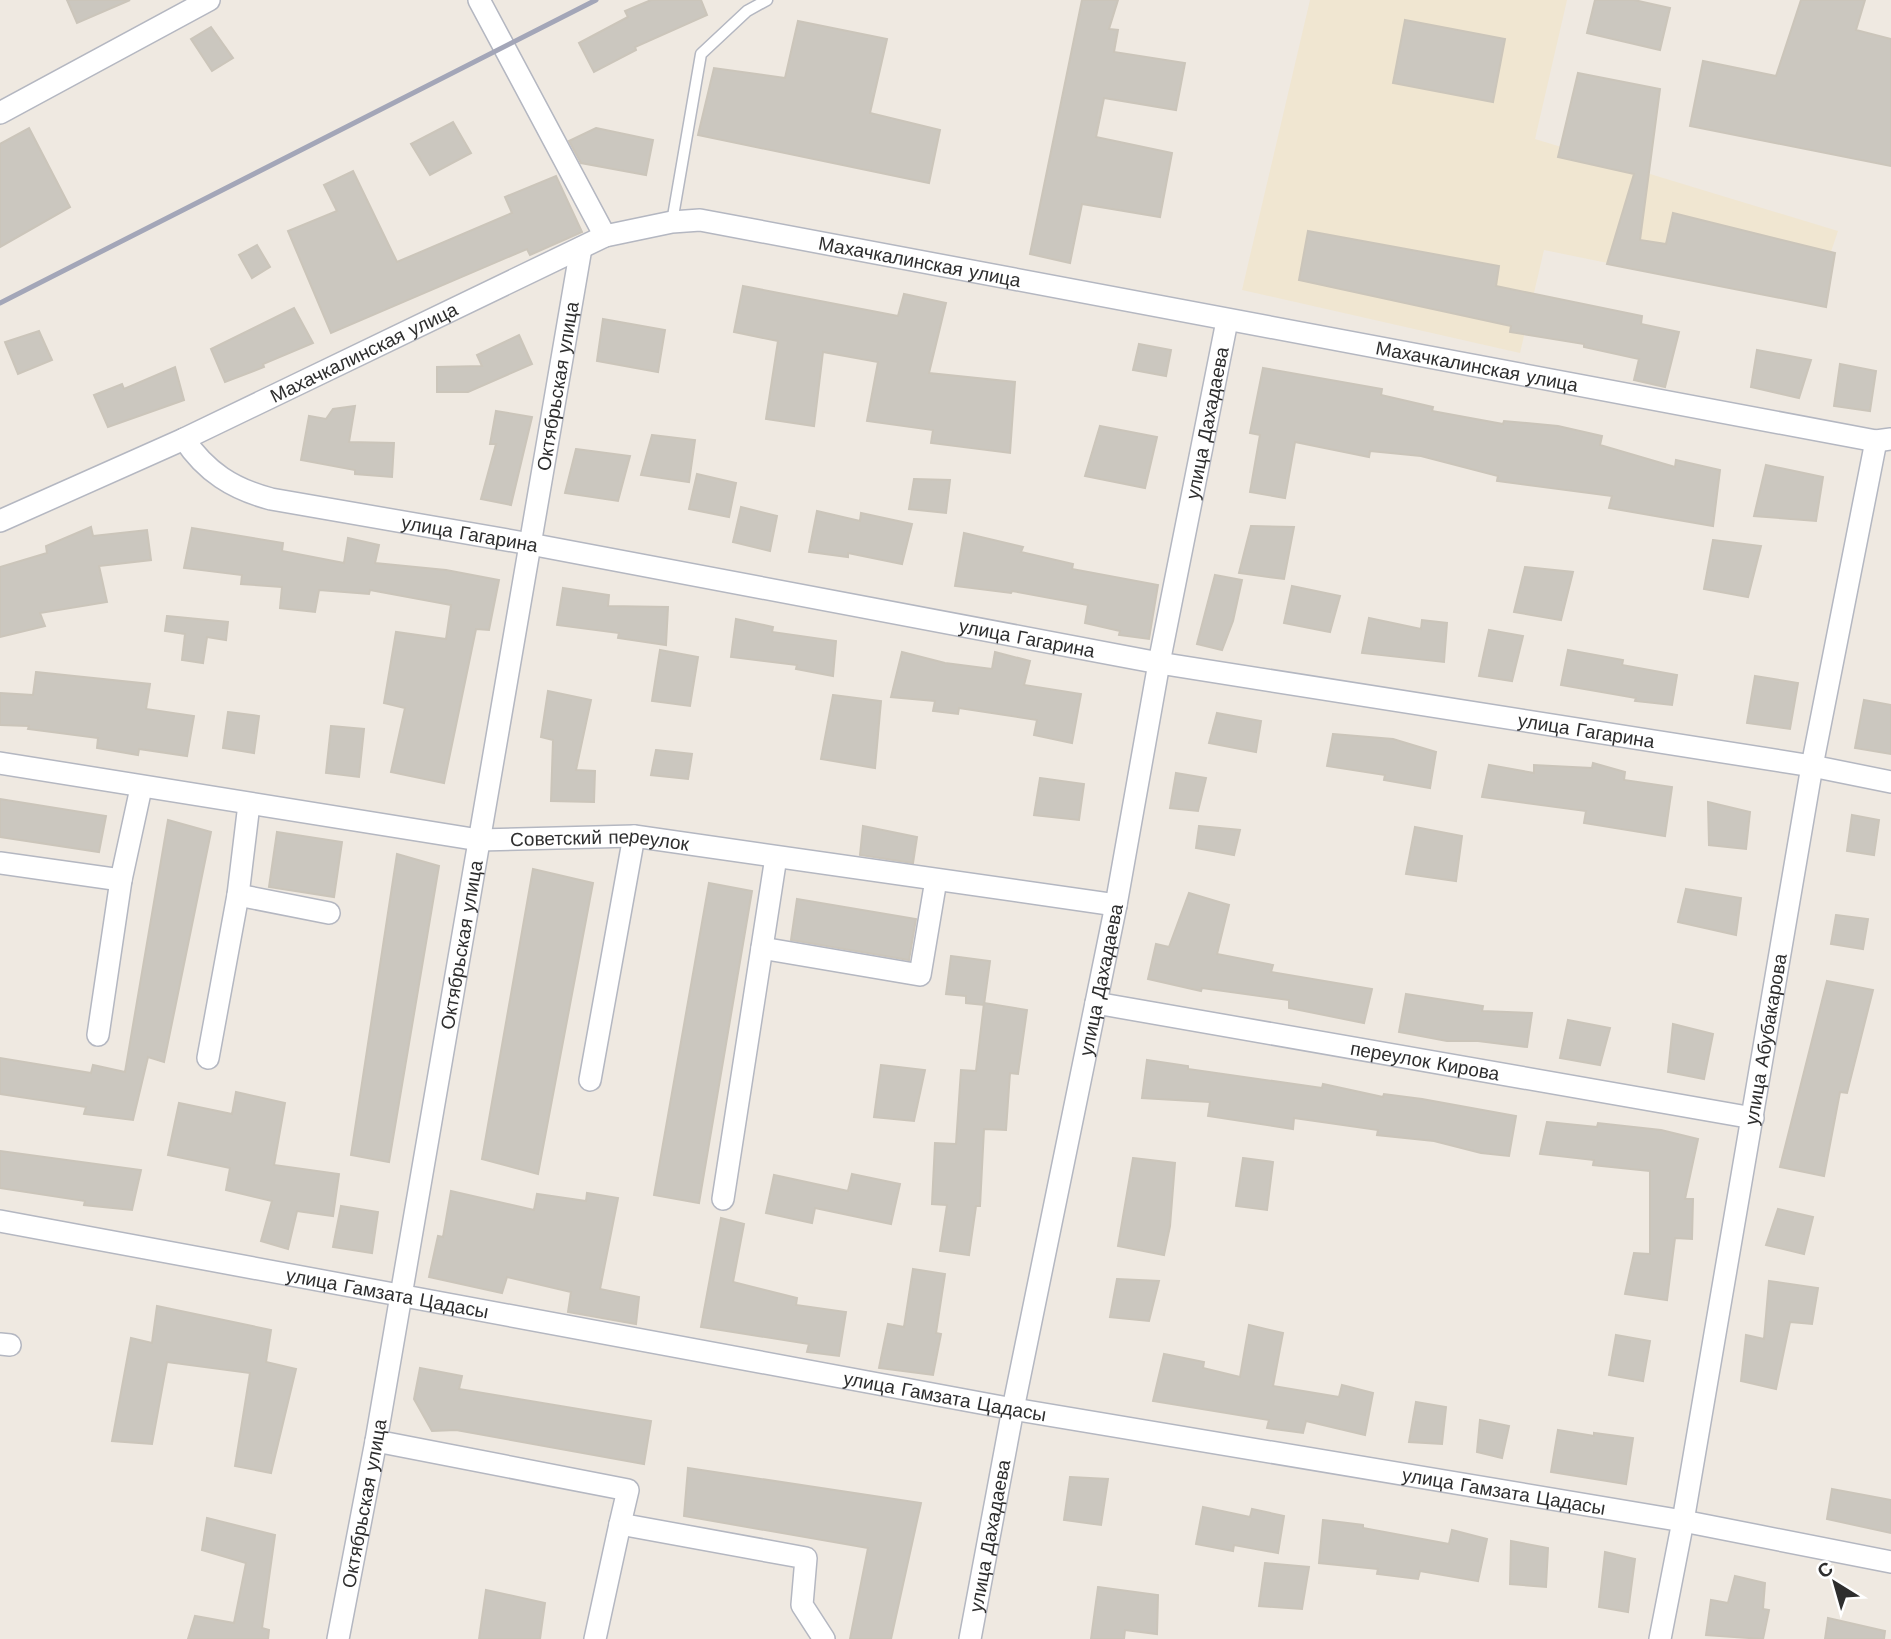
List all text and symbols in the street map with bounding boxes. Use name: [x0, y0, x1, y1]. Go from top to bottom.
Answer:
street label: Махачкалинская улица: [817, 232, 1023, 292]
street label: Махачкалинская улица: [266, 298, 462, 408]
street label: Октябрьская улица: [532, 299, 584, 473]
street label: Махачкалинская улица: [1374, 336, 1580, 397]
street label: улица Дахадаева: [1181, 344, 1234, 501]
street label: улица Гагарина: [400, 511, 540, 557]
street label: улица Гагарина: [957, 614, 1097, 663]
street label: улица Гагарина: [1516, 709, 1657, 753]
street label: Советский переулок: [510, 824, 691, 856]
street label: Октябрьская улица: [436, 858, 488, 1031]
street label: улица Дахадаева: [1074, 901, 1128, 1058]
street label: улица Абубакарова: [1740, 951, 1792, 1127]
street label: переулок Кирова: [1349, 1037, 1502, 1085]
street label: улица Гамзата Цадасы: [284, 1263, 491, 1323]
street label: улица Гамзата Цадасы: [842, 1367, 1048, 1426]
street label: Октябрьская улица: [337, 1417, 392, 1590]
street label: улица Дахадаева: [964, 1457, 1015, 1614]
street label: улица Гамзата Цадасы: [1400, 1463, 1607, 1520]
north arrow: [1800, 1548, 1870, 1618]
text: С: [1813, 1556, 1838, 1583]

